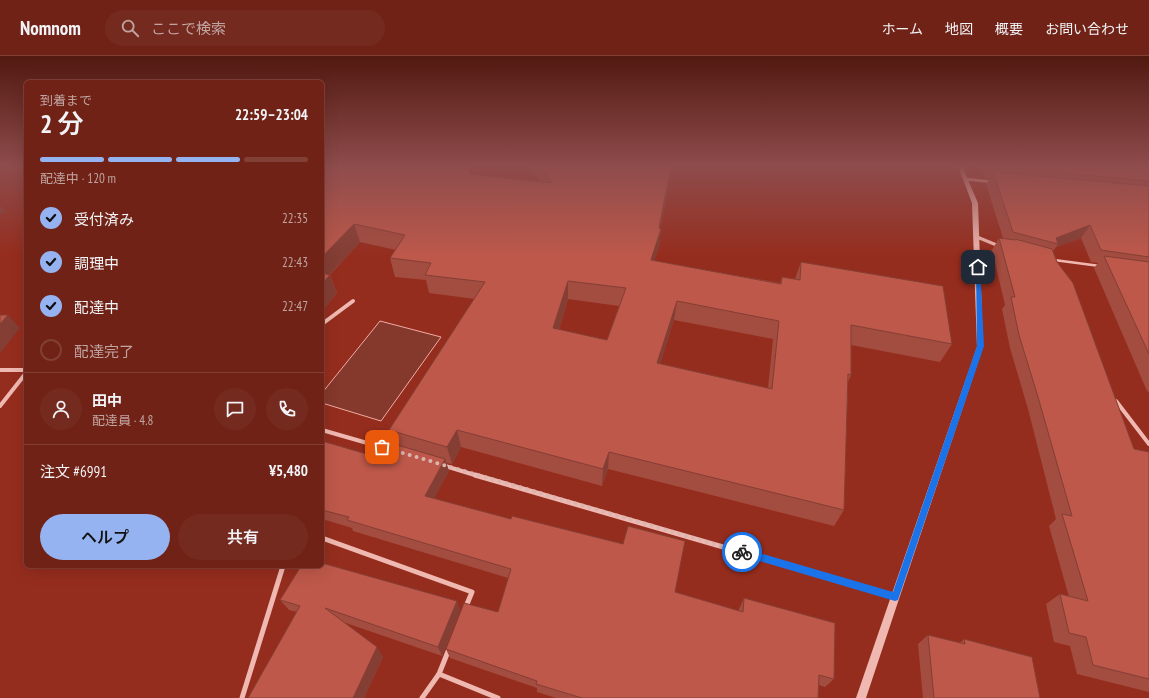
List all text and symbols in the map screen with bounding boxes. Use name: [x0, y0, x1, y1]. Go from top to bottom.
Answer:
search box: [105, 10, 385, 46]
text: Nomnom: [20, 16, 81, 40]
icon: search: [119, 17, 141, 39]
text: ここで検索: [151, 19, 226, 38]
text: ホーム: [881, 20, 923, 38]
text: 地図: [945, 20, 973, 38]
text: 概要: [995, 20, 1023, 38]
text: お問い合わせ: [1045, 20, 1129, 38]
text: 到着まで: [40, 92, 92, 109]
text: 22:59–23:04: [235, 105, 308, 124]
text: 2 分: [40, 107, 84, 140]
text: 配達中 · 120 m: [40, 170, 116, 187]
icon: check: [40, 207, 62, 229]
text: 受付済み: [74, 210, 134, 229]
text: 22:35: [282, 210, 308, 227]
pin: [961, 250, 995, 284]
icon: check: [40, 251, 62, 273]
text: 調理中: [74, 254, 119, 273]
text: 22:43: [282, 254, 308, 271]
icon: home: [967, 256, 989, 278]
icon: check: [40, 295, 62, 317]
text: 配達中: [74, 298, 119, 317]
text: 22:47: [282, 298, 308, 315]
text: 配達完了: [74, 342, 134, 361]
button: person: [40, 388, 82, 430]
button: chat: [214, 388, 256, 430]
button: phone: [266, 388, 308, 430]
text: 田中: [92, 391, 122, 410]
text: 配達員 · 4.8: [92, 412, 153, 429]
pin: [365, 430, 399, 464]
icon: bag: [371, 436, 393, 458]
text: ¥5,480: [269, 461, 308, 480]
text: 注文 #6991: [40, 462, 107, 481]
button: ヘルプ: [40, 514, 170, 560]
button: 共有: [178, 514, 308, 560]
courier: [722, 532, 762, 572]
icon: bike: [731, 541, 753, 563]

